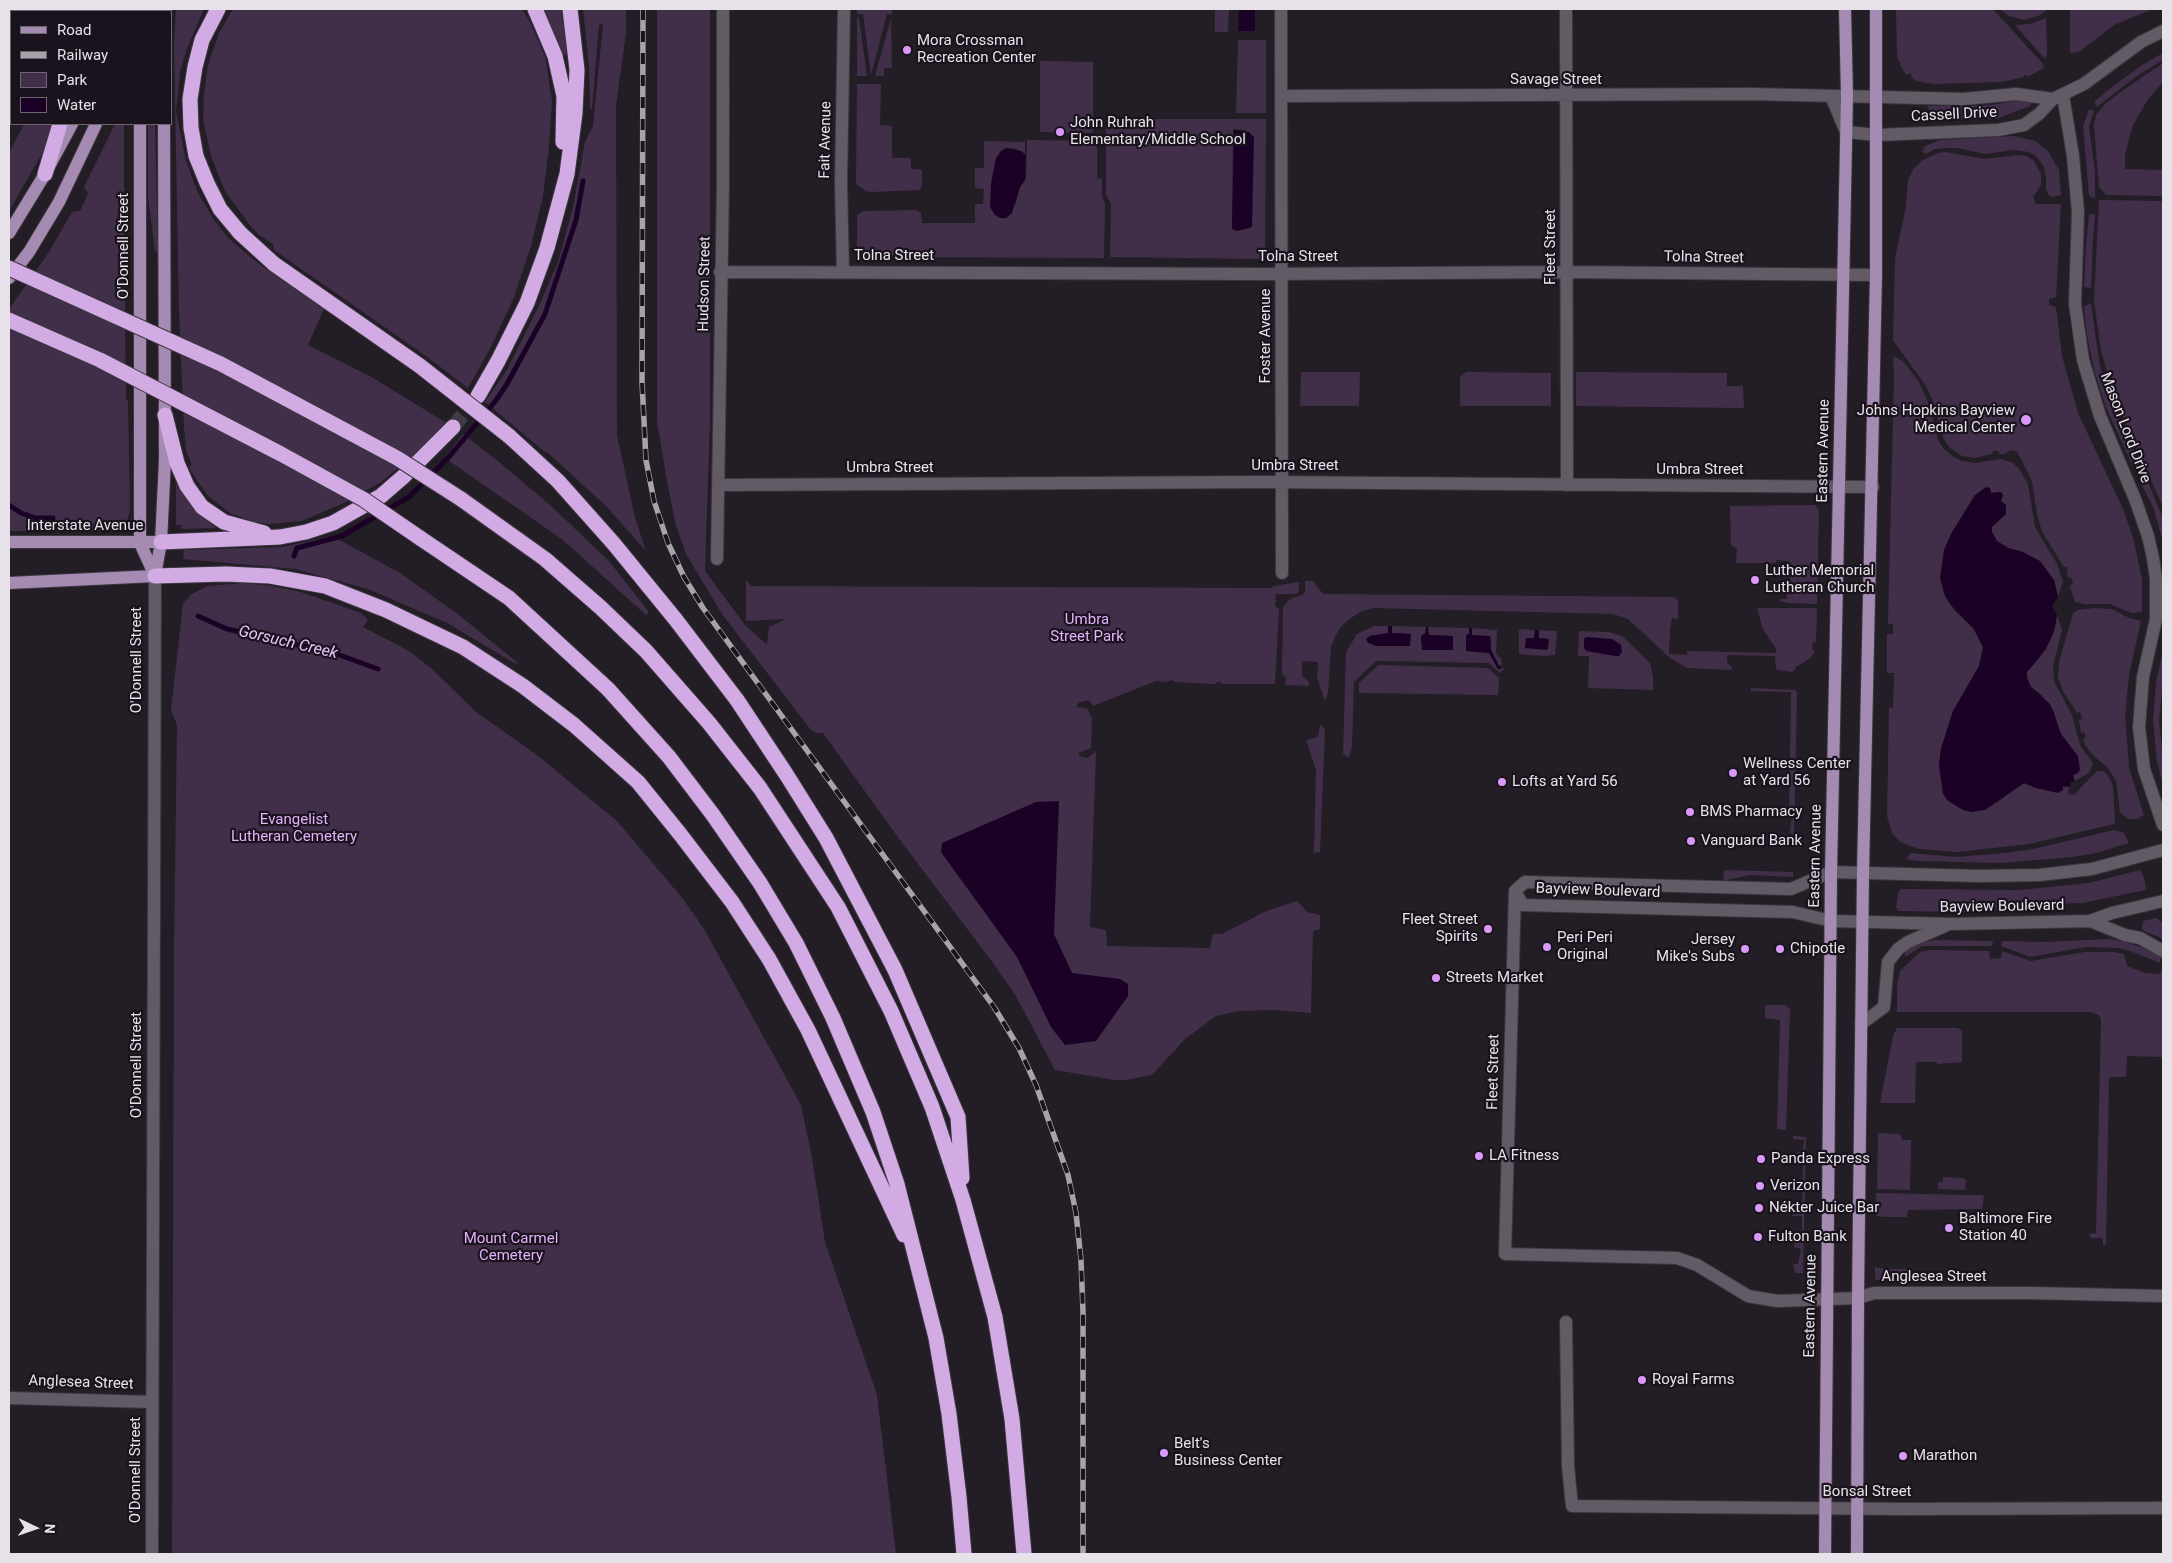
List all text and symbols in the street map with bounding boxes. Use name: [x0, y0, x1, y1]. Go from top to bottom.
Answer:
legend: [10, 10, 172, 125]
text: Road: [57, 21, 91, 39]
place label: Mora Crossman Recreation Center: [917, 32, 1036, 67]
marker: Mora Crossman Recreation Center: [901, 44, 913, 56]
text: Railway: [57, 46, 108, 64]
text: Park: [57, 71, 87, 89]
street label: Savage Street: [1510, 71, 1602, 89]
text: Water: [57, 96, 96, 114]
street label: Fait Avenue: [816, 101, 836, 179]
street label: Cassell Drive: [1911, 104, 1997, 126]
place label: John Ruhrah Elementary/Middle School: [1070, 114, 1246, 149]
marker: John Ruhrah Elementary/Middle School: [1054, 126, 1066, 138]
street label: O'Donnell Street: [115, 193, 133, 299]
street label: Fleet Street: [1542, 209, 1560, 285]
street label: Hudson Street: [695, 236, 715, 332]
street label: Tolna Street: [854, 247, 934, 265]
street label: Tolna Street: [1258, 248, 1338, 266]
street label: Tolna Street: [1664, 248, 1744, 268]
street label: Foster Avenue: [1257, 288, 1275, 384]
street label: Mason Lord Drive: [2096, 370, 2154, 486]
street label: Eastern Avenue: [1814, 399, 1834, 503]
place label: Johns Hopkins Bayview Medical Center: [1857, 402, 2015, 437]
marker: Johns Hopkins Bayview Medical Center: [2019, 413, 2033, 427]
street label: Umbra Street: [1251, 457, 1339, 475]
street label: Umbra Street: [846, 459, 934, 477]
street label: Umbra Street: [1656, 461, 1744, 479]
street label: Interstate Avenue: [27, 517, 143, 535]
place label: Luther Memorial Lutheran Church: [1765, 562, 1874, 597]
marker: Luther Memorial Lutheran Church: [1749, 574, 1761, 586]
street label: O'Donnell Street: [128, 607, 146, 713]
park label: Umbra Street Park: [1050, 611, 1124, 646]
water label: Gorsuch Creek: [236, 622, 340, 664]
place label: Wellness Center at Yard 56: [1743, 755, 1851, 790]
marker: Wellness Center at Yard 56: [1727, 767, 1739, 779]
place label: Lofts at Yard 56: [1512, 773, 1618, 791]
marker: Lofts at Yard 56: [1496, 776, 1508, 788]
place label: BMS Pharmacy: [1700, 803, 1802, 821]
street label: Eastern Avenue: [1806, 804, 1826, 908]
marker: BMS Pharmacy: [1684, 806, 1696, 818]
park label: Evangelist Lutheran Cemetery: [231, 811, 357, 846]
place label: Vanguard Bank: [1701, 832, 1802, 850]
marker: Vanguard Bank: [1685, 835, 1697, 847]
street label: Bayview Boulevard: [1535, 880, 1661, 902]
street label: Bayview Boulevard: [1939, 897, 2065, 917]
place label: Fleet Street Spirits: [1402, 911, 1478, 946]
marker: Fleet Street Spirits: [1482, 923, 1494, 935]
place label: Peri Peri Original: [1557, 929, 1613, 964]
place label: Jersey Mike's Subs: [1656, 931, 1735, 966]
place label: Chipotle: [1790, 940, 1845, 958]
marker: Peri Peri Original: [1541, 941, 1553, 953]
marker: Jersey Mike's Subs: [1739, 943, 1751, 955]
marker: Chipotle: [1774, 943, 1786, 955]
place label: Streets Market: [1446, 969, 1544, 987]
marker: Streets Market: [1430, 972, 1442, 984]
street label: O'Donnell Street: [128, 1012, 146, 1118]
street label: Fleet Street: [1484, 1034, 1504, 1110]
place label: LA Fitness: [1489, 1147, 1559, 1165]
marker: LA Fitness: [1473, 1150, 1485, 1162]
place label: Panda Express: [1771, 1150, 1870, 1168]
marker: Panda Express: [1755, 1153, 1767, 1165]
place label: Verizon: [1770, 1177, 1820, 1195]
marker: Verizon: [1754, 1180, 1766, 1192]
place label: Nékter Juice Bar: [1769, 1199, 1879, 1217]
marker: Nékter Juice Bar: [1753, 1202, 1765, 1214]
place label: Baltimore Fire Station 40: [1959, 1210, 2052, 1245]
marker: Baltimore Fire Station 40: [1943, 1222, 1955, 1234]
place label: Fulton Bank: [1768, 1228, 1847, 1246]
park label: Mount Carmel Cemetery: [464, 1230, 558, 1265]
marker: Fulton Bank: [1752, 1231, 1764, 1243]
street label: Eastern Avenue: [1801, 1254, 1821, 1358]
street label: Anglesea Street: [1881, 1268, 1987, 1286]
place label: Royal Farms: [1652, 1371, 1734, 1389]
street label: Anglesea Street: [28, 1372, 134, 1394]
marker: Royal Farms: [1636, 1374, 1648, 1386]
street label: O'Donnell Street: [127, 1417, 145, 1523]
place label: Belt's Business Center: [1174, 1435, 1282, 1470]
marker: Belt's Business Center: [1158, 1447, 1170, 1459]
place label: Marathon: [1913, 1447, 1977, 1465]
marker: Marathon: [1897, 1450, 1909, 1462]
street label: Bonsal Street: [1822, 1483, 1912, 1501]
north arrow: [10, 1503, 60, 1553]
text: N: [42, 1523, 58, 1534]

